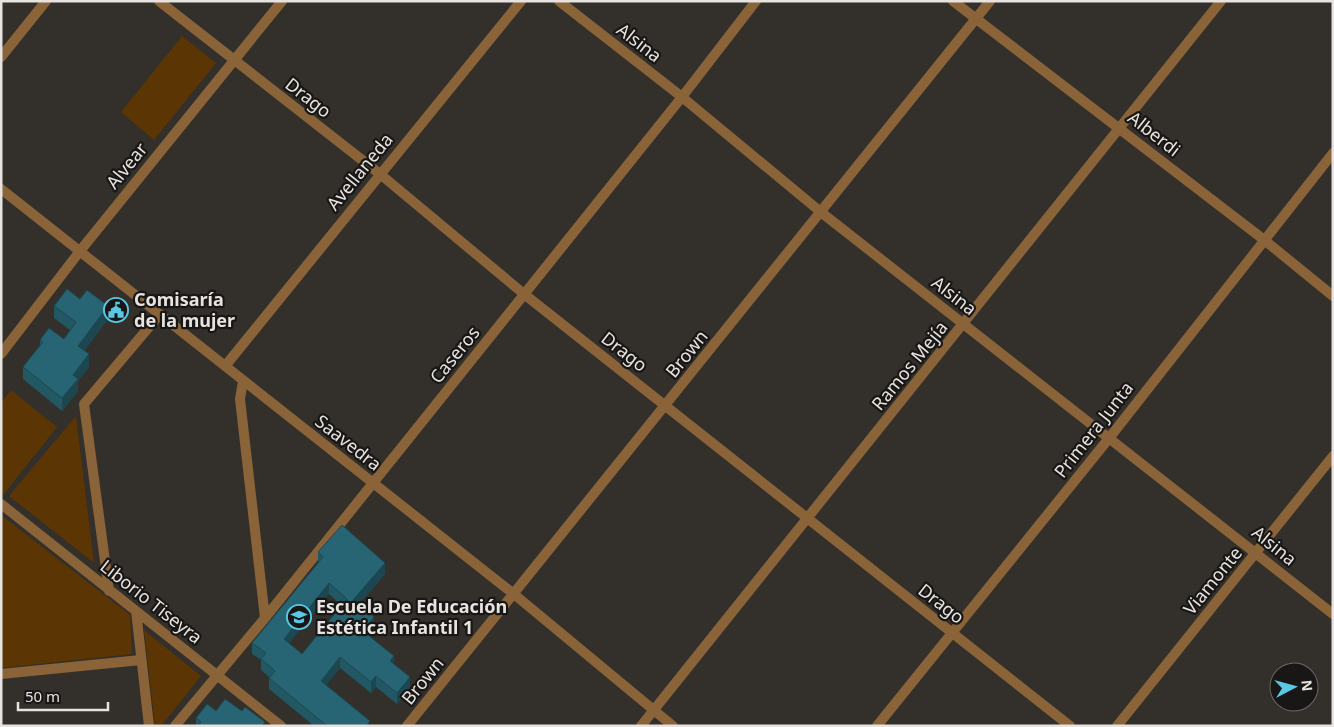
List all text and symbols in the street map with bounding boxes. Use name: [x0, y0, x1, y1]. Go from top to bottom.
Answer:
street label: Alsina: [612, 17, 667, 67]
street label: Drago: [281, 72, 337, 123]
street label: Alberdi: [1124, 105, 1186, 161]
street label: Avellaneda: [321, 128, 398, 215]
street label: Alvear: [100, 137, 153, 194]
street label: Alsina: [927, 270, 982, 320]
place label: Comisaría de la mujer: [134, 287, 235, 332]
public building icon: Comisaría de la mujer: [103, 297, 129, 323]
street label: Ramos Mejía: [866, 316, 953, 415]
street label: Caseros: [424, 321, 485, 388]
street label: Brown: [660, 325, 713, 382]
street label: Drago: [597, 326, 653, 377]
street label: Primera Junta: [1048, 376, 1138, 482]
street label: Saavedra: [311, 409, 387, 476]
street label: Alsina: [1247, 520, 1302, 570]
street label: Viamonte: [1177, 541, 1247, 619]
street label: Liborio Tiseyra: [96, 554, 208, 649]
street label: Drago: [914, 578, 970, 629]
place label: Escuela De Educación Estética Infantil 1: [316, 594, 507, 639]
school or university icon: Escuela De Educación Estética Infantil 1: [286, 604, 312, 630]
street label: Brown: [396, 652, 449, 709]
north arrow: [1269, 662, 1319, 712]
text: N: [1297, 679, 1317, 692]
scale bar: [18, 680, 108, 712]
text: 50 m: [25, 686, 60, 706]

